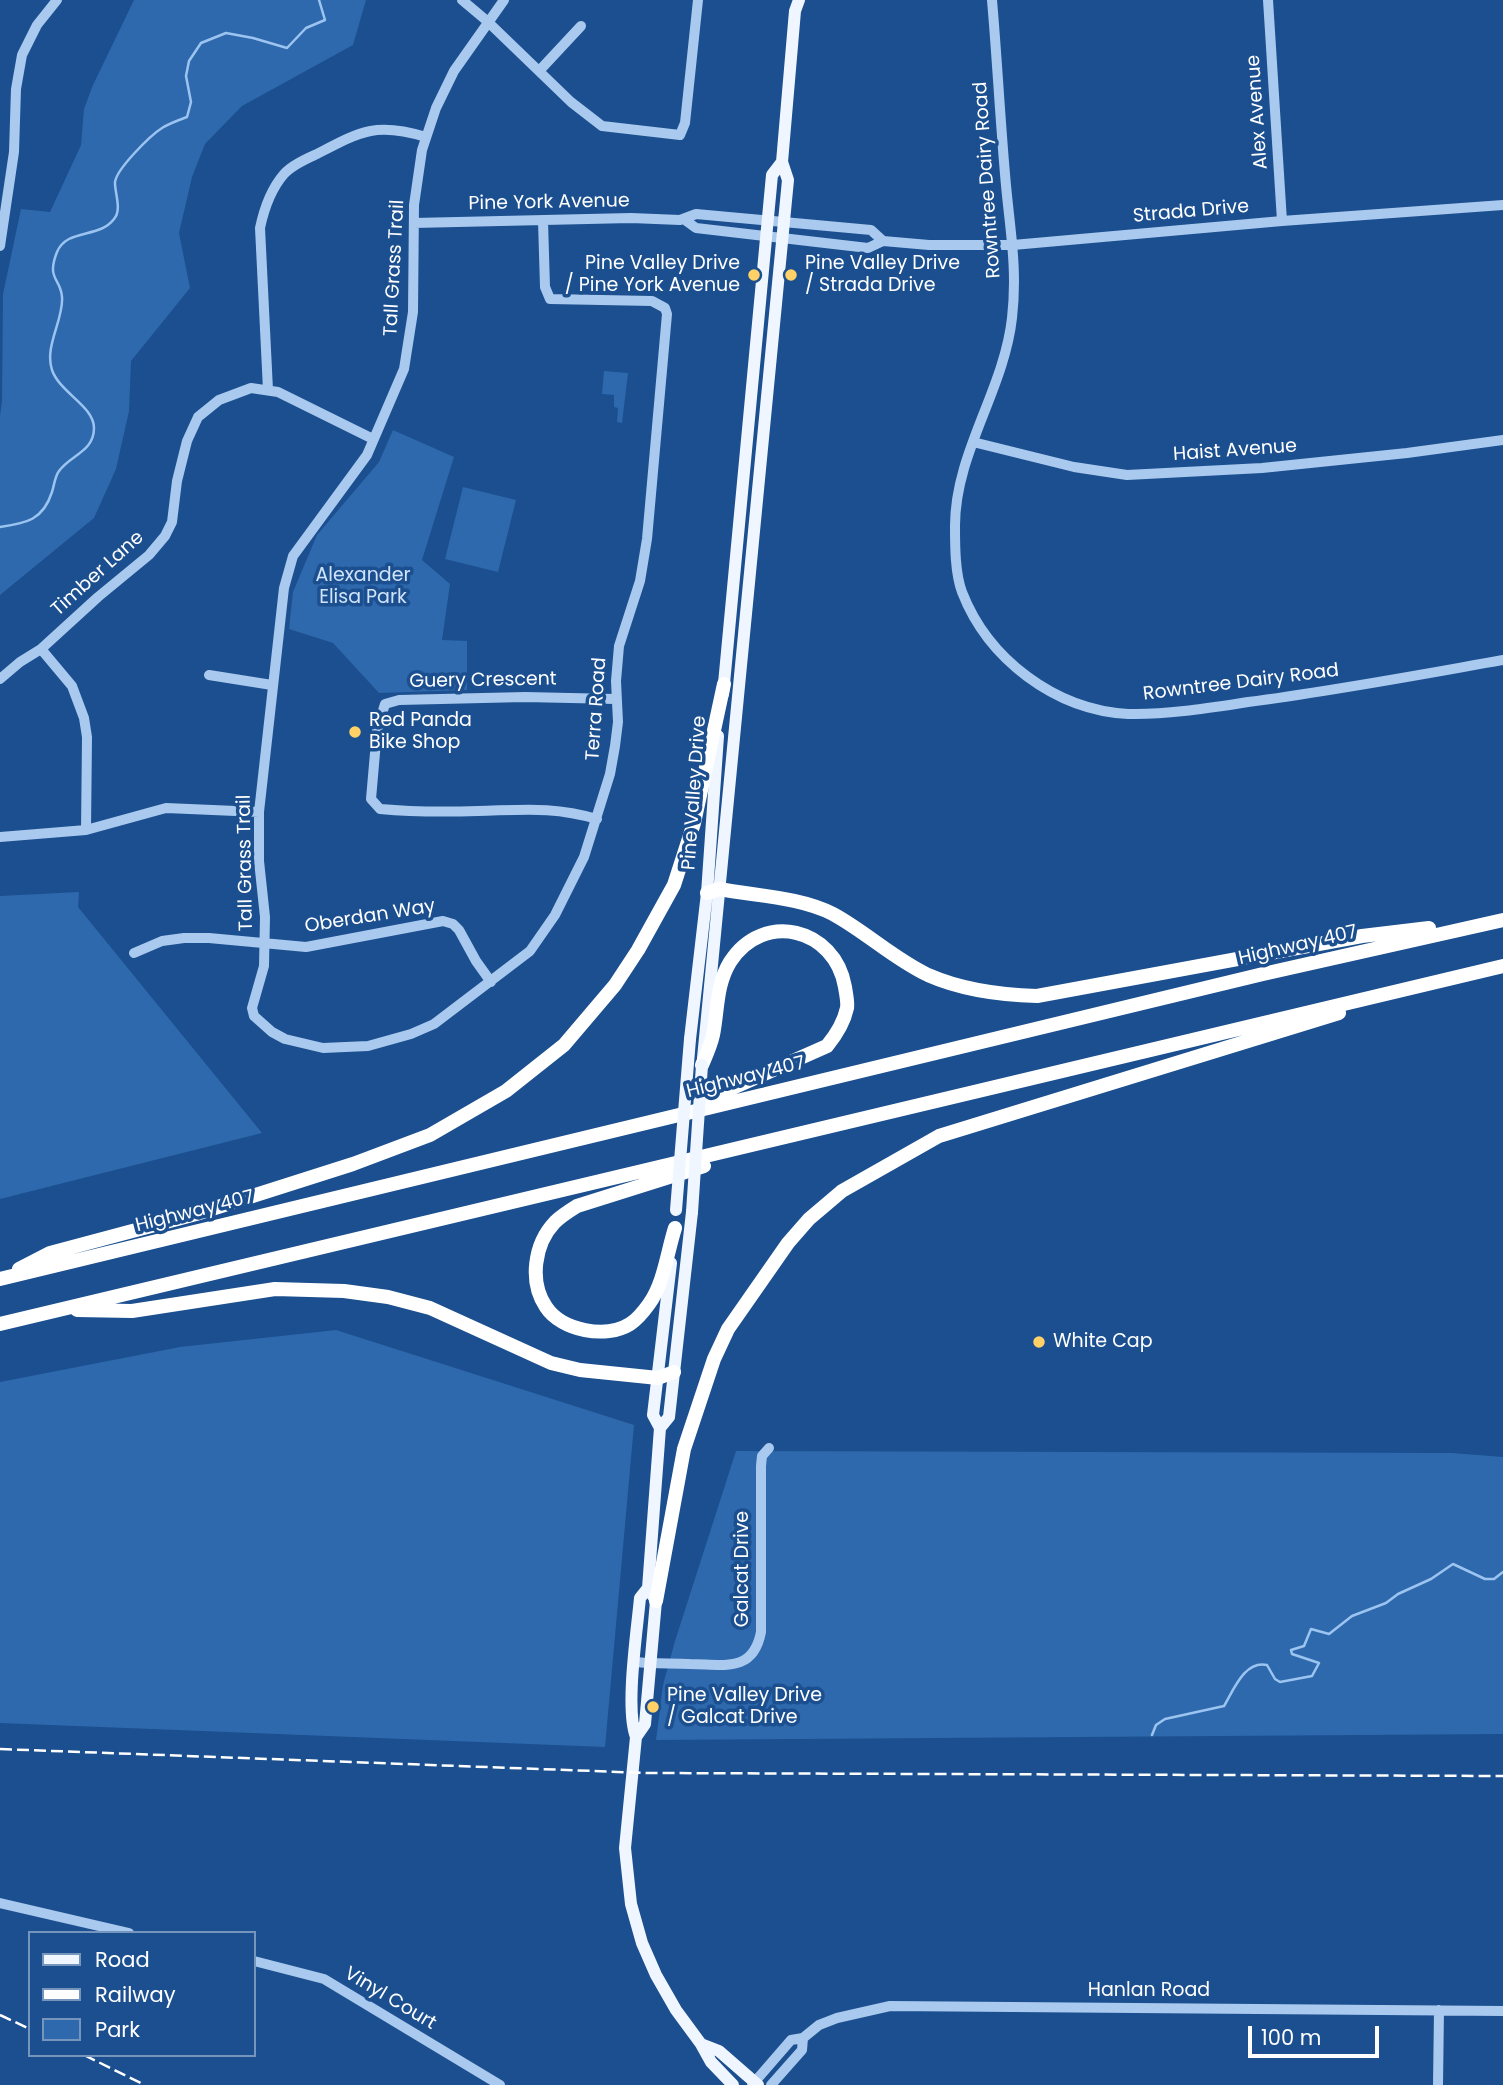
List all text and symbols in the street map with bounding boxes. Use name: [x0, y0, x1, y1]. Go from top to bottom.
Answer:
street label: Alex Avenue: [1243, 54, 1273, 170]
street label: Rowntree Dairy Road: [970, 81, 1006, 279]
street label: Pine York Avenue: [468, 190, 630, 216]
street label: Strada Drive: [1132, 196, 1250, 228]
street label: Tall Grass Trail: [380, 199, 410, 337]
place label: Pine Valley Drive / Pine York Avenue: [565, 253, 740, 297]
place label: Pine Valley Drive / Strada Drive: [805, 253, 960, 297]
marker: Pine Valley Drive / Pine York Avenue: [746, 267, 762, 283]
marker: Pine Valley Drive / Strada Drive: [783, 267, 799, 283]
street label: Haist Avenue: [1172, 435, 1298, 467]
street label: Timber Lane: [47, 527, 149, 621]
park label: Alexander Elisa Park: [315, 565, 411, 609]
street label: Terra Road: [582, 657, 612, 761]
street label: Rowntree Dairy Road: [1142, 660, 1340, 706]
street label: Guery Crescent: [409, 668, 557, 694]
place label: Red Panda Bike Shop: [369, 710, 472, 754]
street label: Pine Valley Drive: [678, 715, 712, 871]
marker: Red Panda Bike Shop: [347, 724, 363, 740]
street label: Tall Grass Trail: [233, 794, 259, 932]
street label: Oberdan Way: [303, 895, 437, 939]
street label: Highway 407: [1236, 921, 1360, 971]
street label: Highway 407: [684, 1052, 808, 1104]
street label: Highway 407: [133, 1186, 257, 1238]
place label: White Cap: [1053, 1331, 1153, 1353]
marker: White Cap: [1031, 1334, 1047, 1350]
street label: Galcat Drive: [732, 1511, 754, 1627]
place label: Pine Valley Drive / Galcat Drive: [667, 1685, 822, 1729]
marker: Pine Valley Drive / Galcat Drive: [645, 1699, 661, 1715]
legend: [28, 1931, 256, 2057]
text: Road: [95, 1945, 150, 1974]
street label: Vinyl Court: [340, 1963, 440, 2035]
text: Railway: [95, 1980, 176, 2009]
street label: Hanlan Road: [1088, 1980, 1210, 2002]
scale bar: [1251, 2011, 1382, 2056]
text: Park: [95, 2015, 140, 2044]
text: 100 m: [1261, 2023, 1321, 2052]

